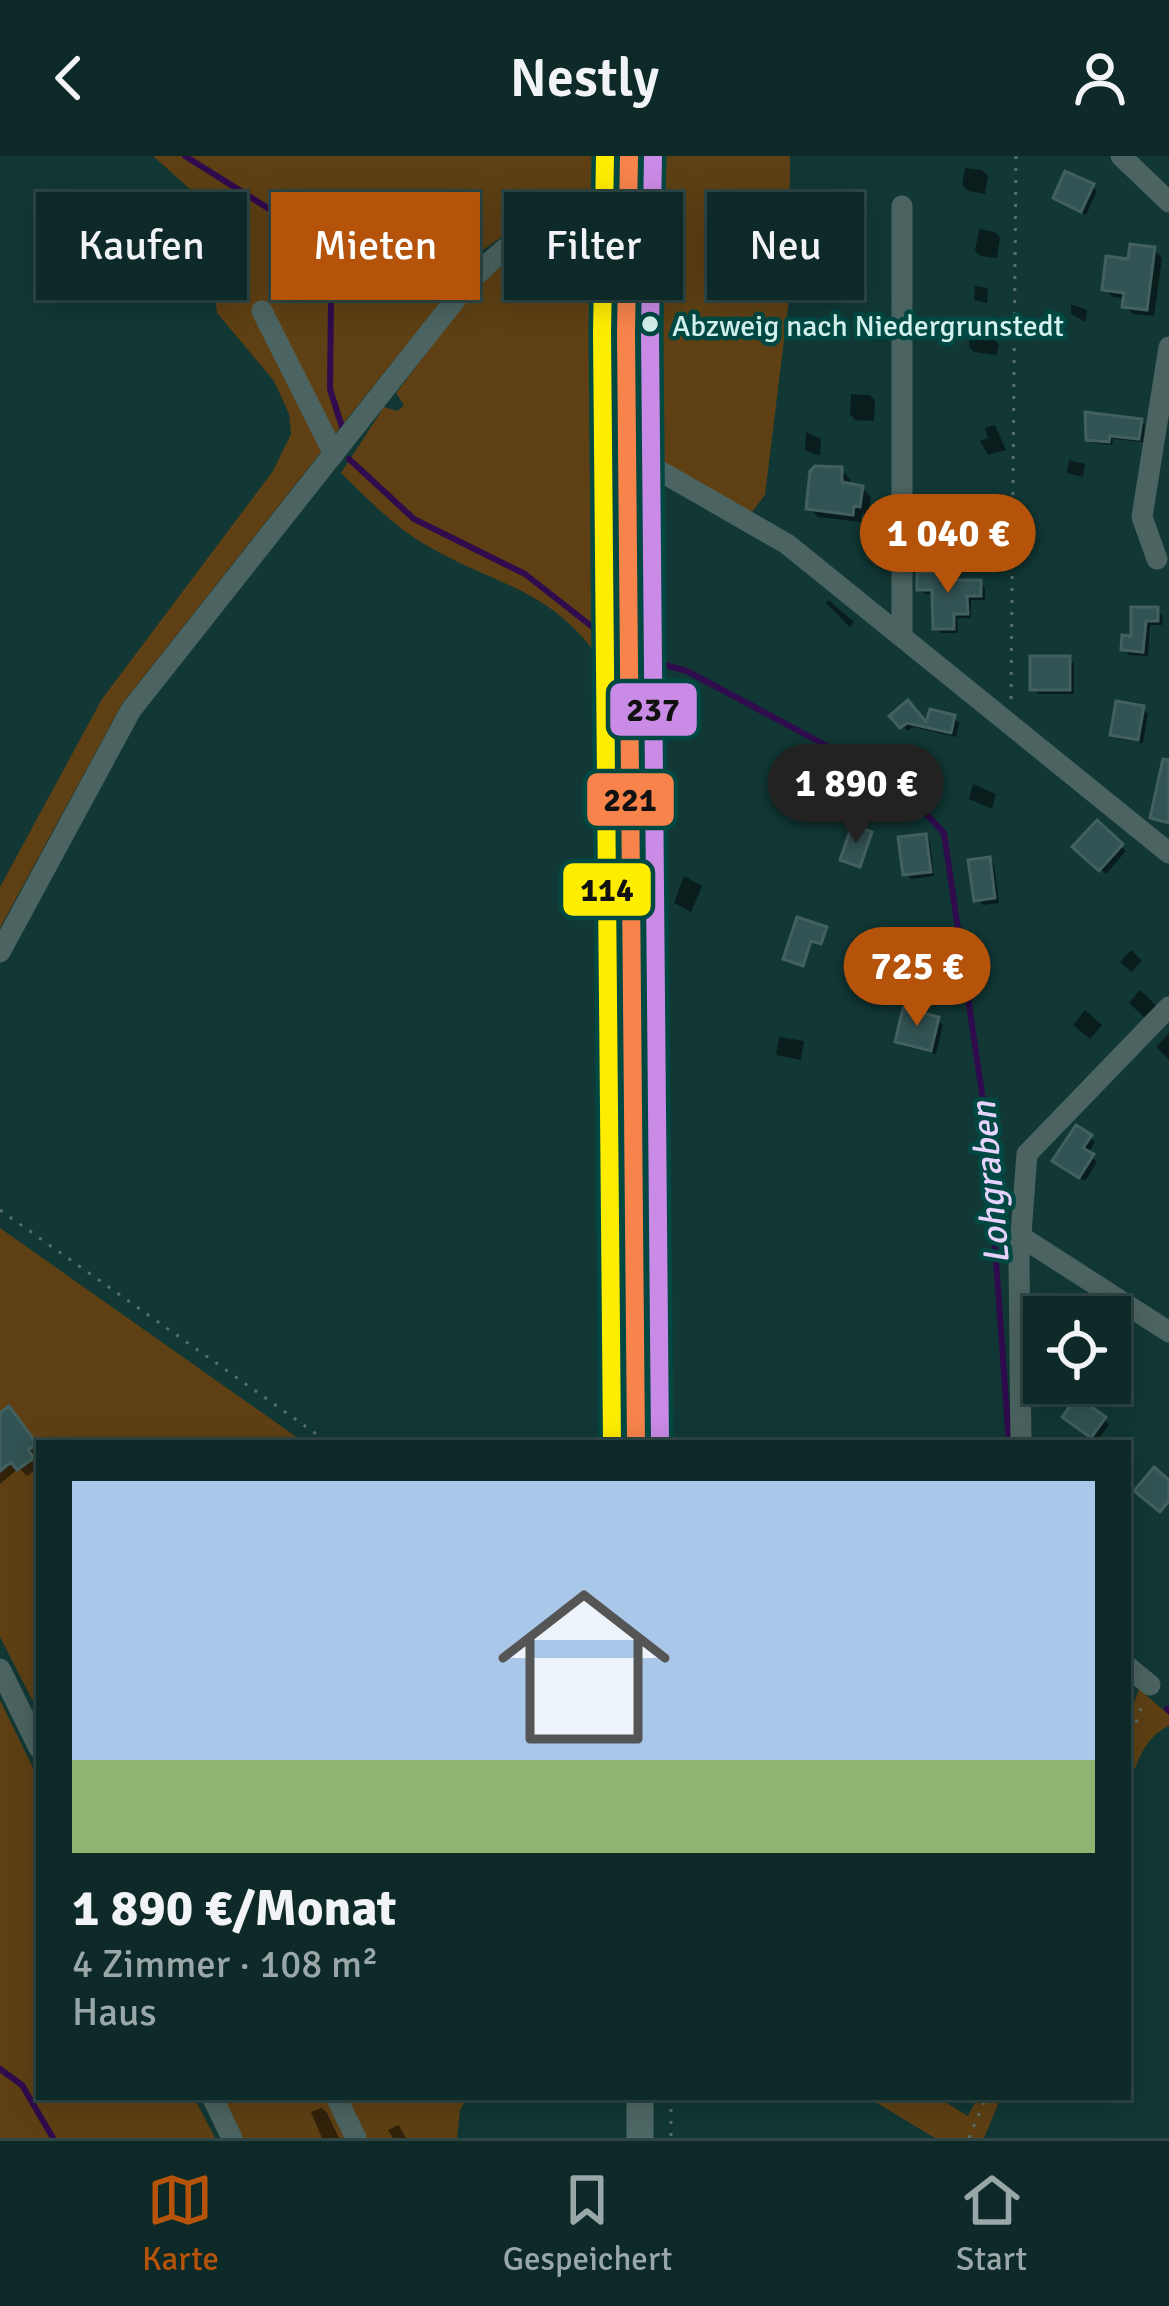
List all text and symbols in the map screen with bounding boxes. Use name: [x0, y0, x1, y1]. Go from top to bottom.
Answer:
icon: back: [36, 45, 102, 111]
text: Nestly: [510, 45, 659, 112]
icon: person: [1067, 45, 1133, 111]
chip: Kaufen: [36, 192, 247, 300]
chip: Mieten: [271, 192, 480, 300]
chip: Filter: [504, 192, 683, 300]
chip: Neu: [707, 192, 864, 300]
place label: Abzweig nach Niedergrunstedt: [672, 308, 1064, 345]
marker: Abzweig nach Niedergrunstedt: [639, 313, 661, 335]
pin: 1 040 €: [837, 494, 1059, 596]
text: 1 040 €: [887, 509, 1009, 557]
line badge: 237: [608, 681, 699, 738]
text: 237: [626, 690, 680, 731]
pin: 1 890 €: [745, 744, 967, 846]
text: 1 890 €: [795, 759, 917, 807]
line badge: 221: [585, 771, 676, 828]
text: 221: [603, 780, 657, 821]
line badge: 114: [561, 861, 653, 918]
text: 114: [580, 870, 634, 911]
pin: 725 €: [833, 927, 1001, 1029]
text: 725 €: [871, 942, 963, 990]
water label: Lohgraben: [961, 1098, 1020, 1266]
map controls: [1023, 1296, 1131, 1404]
button: locate: [1023, 1296, 1131, 1404]
icon: home: [476, 1559, 692, 1775]
text: 1 890 €/Monat: [72, 1877, 396, 1940]
text: 4 Zimmer · 108 m²: [72, 1940, 378, 1988]
text: Haus: [72, 1988, 156, 2036]
tab: Karte: [142, 2167, 219, 2280]
tab: Gespeichert: [503, 2167, 672, 2280]
tab: Start: [956, 2167, 1027, 2280]

